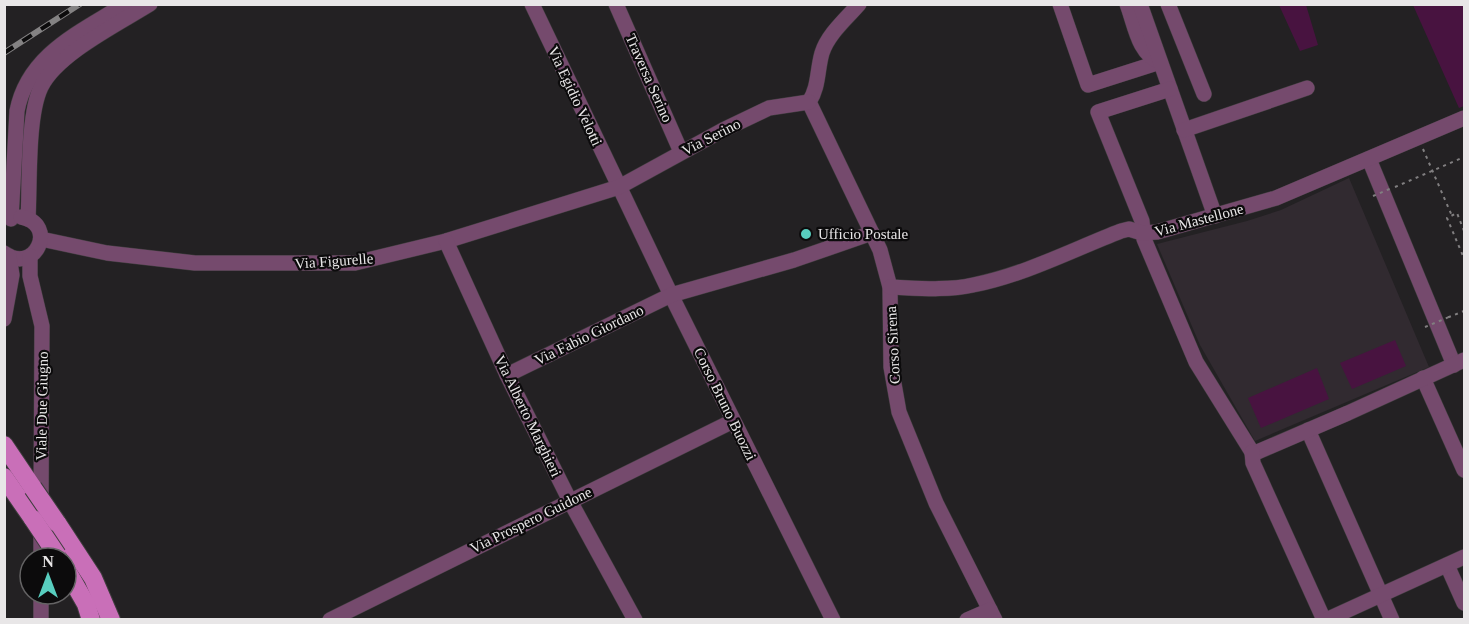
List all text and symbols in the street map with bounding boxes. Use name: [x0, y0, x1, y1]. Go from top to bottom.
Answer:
street label: Traversa Serino: [622, 31, 676, 125]
street label: Via Egidio Velotti: [545, 44, 605, 148]
street label: Via Serino: [679, 115, 743, 159]
street label: Via Mastellone: [1153, 200, 1245, 240]
place label: Ufficio Postale: [818, 226, 908, 242]
marker: Ufficio Postale: [799, 227, 813, 241]
street label: Via Figurelle: [294, 250, 374, 272]
street label: Via Fabio Giordano: [532, 302, 646, 368]
street label: Corso Sirena: [883, 305, 903, 384]
street label: Corso Bruno Buozzi: [691, 345, 759, 463]
street label: Viale Due Giugno: [33, 351, 51, 461]
street label: Via Alberto Marghieri: [492, 353, 564, 479]
street label: Via Prospero Guidone: [468, 483, 595, 556]
north arrow: [18, 546, 78, 606]
text: N: [42, 553, 54, 570]

